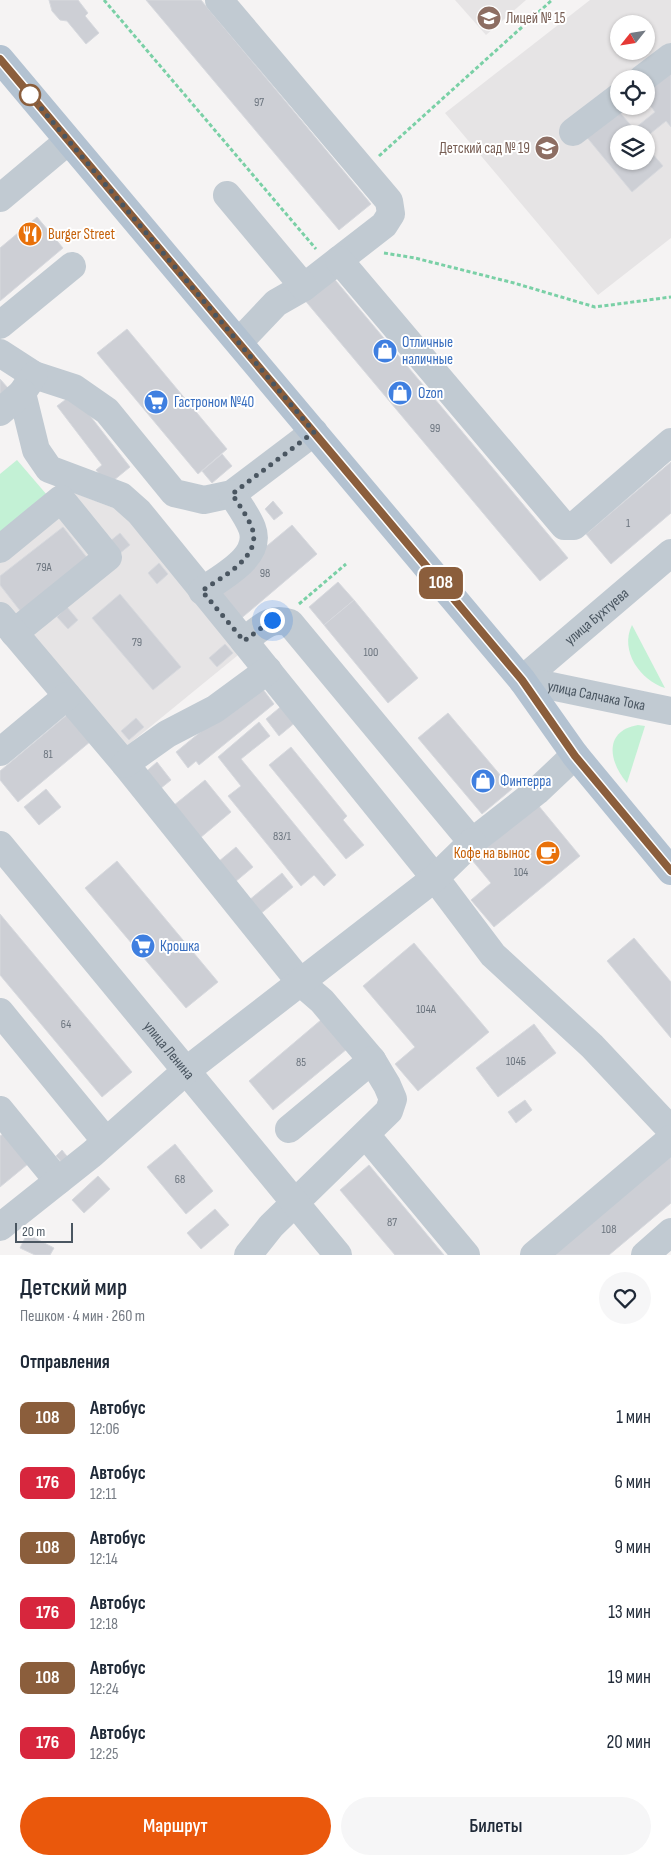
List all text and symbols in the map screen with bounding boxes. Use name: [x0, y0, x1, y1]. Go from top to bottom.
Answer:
school or university icon: Лицей № 15: [476, 5, 502, 31]
place label: Лицей № 15: [506, 9, 565, 28]
north arrow: [610, 15, 655, 60]
map controls: [610, 15, 655, 170]
button: locate: [610, 70, 655, 115]
unlabelled marker: [19, 84, 41, 106]
house number: 97: [254, 95, 264, 110]
button: layers: [610, 125, 655, 170]
school or university icon: Детский сад № 19: [534, 135, 560, 161]
place label: Детский сад № 19: [440, 139, 530, 158]
restaurant icon: Burger Street: [17, 221, 43, 247]
place label: Burger Street: [48, 225, 116, 244]
place label: Отличные наличные: [402, 333, 453, 369]
shop icon: Отличные наличные: [372, 338, 398, 364]
shop icon: Ozon: [387, 380, 413, 406]
place label: Ozon: [418, 384, 443, 403]
supermarket icon: Гастроном №40: [143, 389, 169, 415]
place label: Гастроном №40: [174, 393, 254, 412]
house number: 99: [430, 421, 440, 436]
house number: 1: [626, 516, 631, 531]
house number: 79А: [36, 560, 52, 575]
house number: 98: [260, 566, 270, 581]
line badge: 108: [412, 567, 470, 599]
text: 108: [429, 572, 453, 593]
street label: улица Бухтуева: [561, 584, 633, 649]
your location: [260, 608, 285, 633]
house number: 79: [132, 635, 142, 650]
house number: 100: [364, 645, 378, 660]
street label: улица Салчака Тока: [546, 676, 647, 715]
house number: 81: [43, 747, 54, 762]
shop icon: Финтерра: [470, 768, 496, 794]
place label: Финтерра: [500, 772, 551, 791]
house number: 83/1: [273, 829, 292, 844]
cafe icon: Кофе на вынос: [535, 840, 561, 866]
place label: Кофе на вынос: [454, 844, 530, 863]
house number: 104: [514, 865, 528, 880]
supermarket icon: Крошка: [130, 933, 156, 959]
place label: Крошка: [160, 937, 200, 956]
house number: 104А: [416, 1002, 437, 1017]
house number: 64: [61, 1017, 71, 1032]
street label: улица Ленина: [140, 1017, 199, 1084]
house number: 104Б: [506, 1054, 526, 1069]
house number: 85: [296, 1055, 306, 1070]
house number: 68: [175, 1172, 185, 1187]
house number: 87: [387, 1215, 397, 1230]
scale bar: [15, 1220, 72, 1243]
house number: 108: [602, 1222, 616, 1237]
text: 20 m: [22, 1223, 45, 1240]
button: heart: [599, 1272, 651, 1324]
text: Детский мир: [20, 1273, 127, 1302]
text: Пешком · 4 мин · 260 m: [20, 1307, 145, 1326]
text: Отправления: [20, 1351, 110, 1374]
text: Автобус: [90, 1397, 146, 1420]
text: 1 мин: [616, 1406, 651, 1429]
text: 108: [35, 1407, 60, 1428]
text: 12:06: [90, 1420, 120, 1439]
text: Автобус: [90, 1462, 146, 1485]
text: 6 мин: [615, 1471, 651, 1494]
text: 176: [36, 1472, 59, 1493]
text: 12:11: [90, 1485, 117, 1504]
text: Автобус: [90, 1527, 146, 1550]
text: 9 мин: [614, 1536, 651, 1559]
text: 108: [35, 1537, 60, 1558]
text: 12:14: [90, 1550, 118, 1569]
text: Автобус: [90, 1592, 146, 1615]
text: 13 мин: [608, 1601, 651, 1624]
text: 176: [36, 1602, 59, 1623]
text: 12:18: [90, 1615, 118, 1634]
text: Автобус: [90, 1657, 146, 1680]
text: 19 мин: [608, 1666, 651, 1689]
text: 108: [35, 1667, 60, 1688]
text: 12:24: [90, 1680, 119, 1699]
text: Автобус: [90, 1722, 146, 1745]
text: 20 мин: [607, 1731, 651, 1754]
text: 176: [36, 1732, 59, 1753]
text: 12:25: [90, 1745, 118, 1764]
button: Маршрут: [20, 1797, 331, 1855]
button: Билеты: [341, 1797, 651, 1855]

